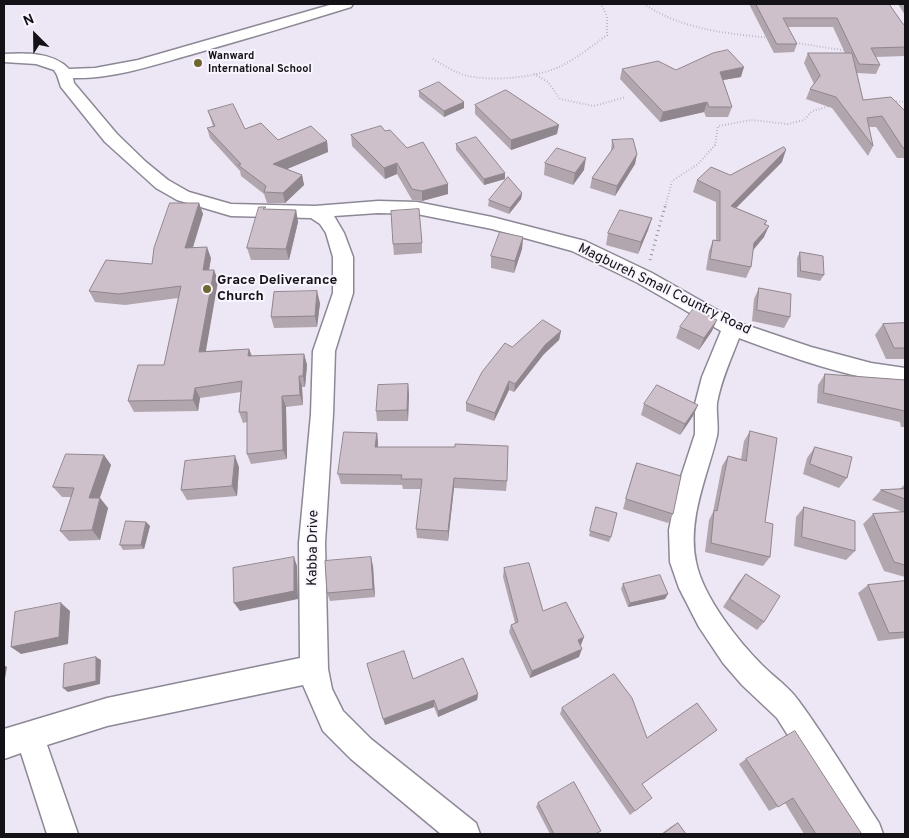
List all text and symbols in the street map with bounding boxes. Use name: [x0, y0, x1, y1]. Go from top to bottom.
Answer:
north arrow: [10, 10, 60, 60]
text: N: [21, 11, 37, 31]
place label: Wanward International School: [208, 50, 312, 76]
marker: Wanward International School: [192, 57, 204, 69]
street label: Magbureh Small Country Road: [575, 241, 753, 339]
place label: Grace Deliverance Church: [217, 273, 337, 306]
marker: Grace Deliverance Church: [201, 283, 213, 295]
street label: Kabba Drive: [305, 510, 323, 586]

